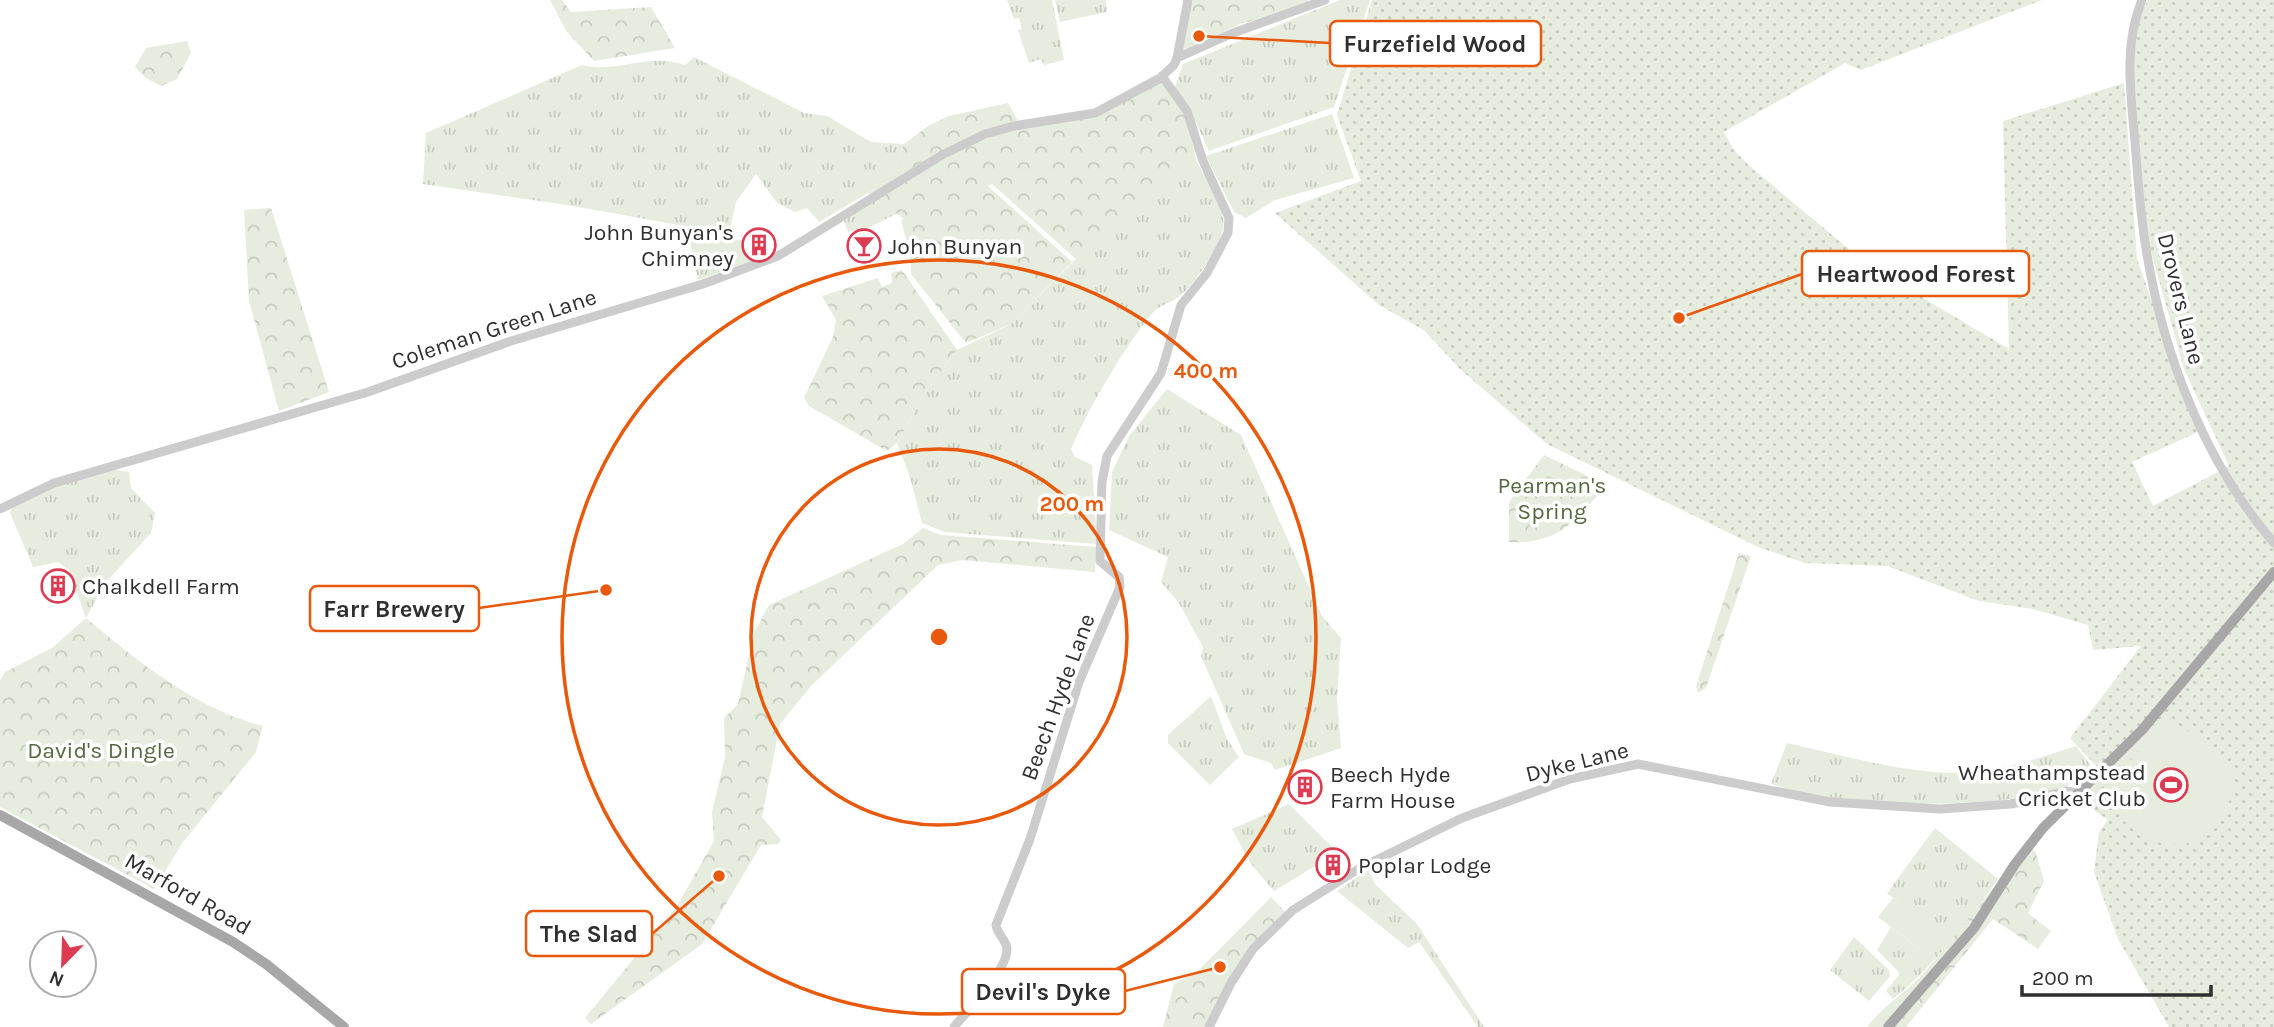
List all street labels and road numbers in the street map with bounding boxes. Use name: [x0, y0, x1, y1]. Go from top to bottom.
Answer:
street label: Drovers Lane: [2152, 231, 2210, 367]
street label: Coleman Green Lane: [388, 283, 600, 375]
street label: Beech Hyde Lane: [1015, 610, 1101, 784]
street label: Dyke Lane: [1523, 736, 1631, 788]
street label: Marford Road: [120, 847, 256, 941]

